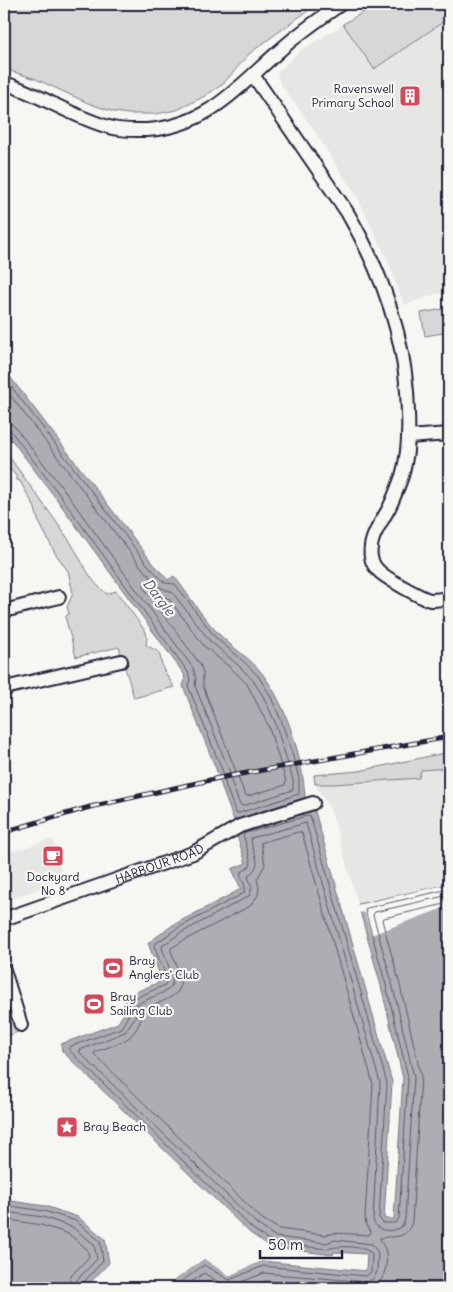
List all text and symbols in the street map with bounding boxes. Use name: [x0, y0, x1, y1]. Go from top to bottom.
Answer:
place label: Ravenswell Primary School: [311, 81, 394, 110]
building icon: Ravenswell Primary School: [398, 84, 422, 108]
water label: Dargle: [139, 575, 180, 620]
street label: HARBOUR ROAD: [113, 840, 206, 887]
cafe icon: Dockyard No 8: [41, 844, 65, 868]
place label: Dockyard No 8: [27, 869, 79, 898]
place label: Bray Anglers' Club: [129, 953, 200, 982]
sports icon: Bray Anglers' Club: [101, 956, 125, 980]
place label: Bray Sailing Club: [110, 989, 173, 1018]
sports icon: Bray Sailing Club: [82, 992, 106, 1016]
place icon: Bray Beach: [55, 1115, 79, 1139]
place label: Bray Beach: [83, 1119, 146, 1134]
scale bar: [260, 1227, 343, 1259]
text: 50 m: [268, 1235, 303, 1254]

